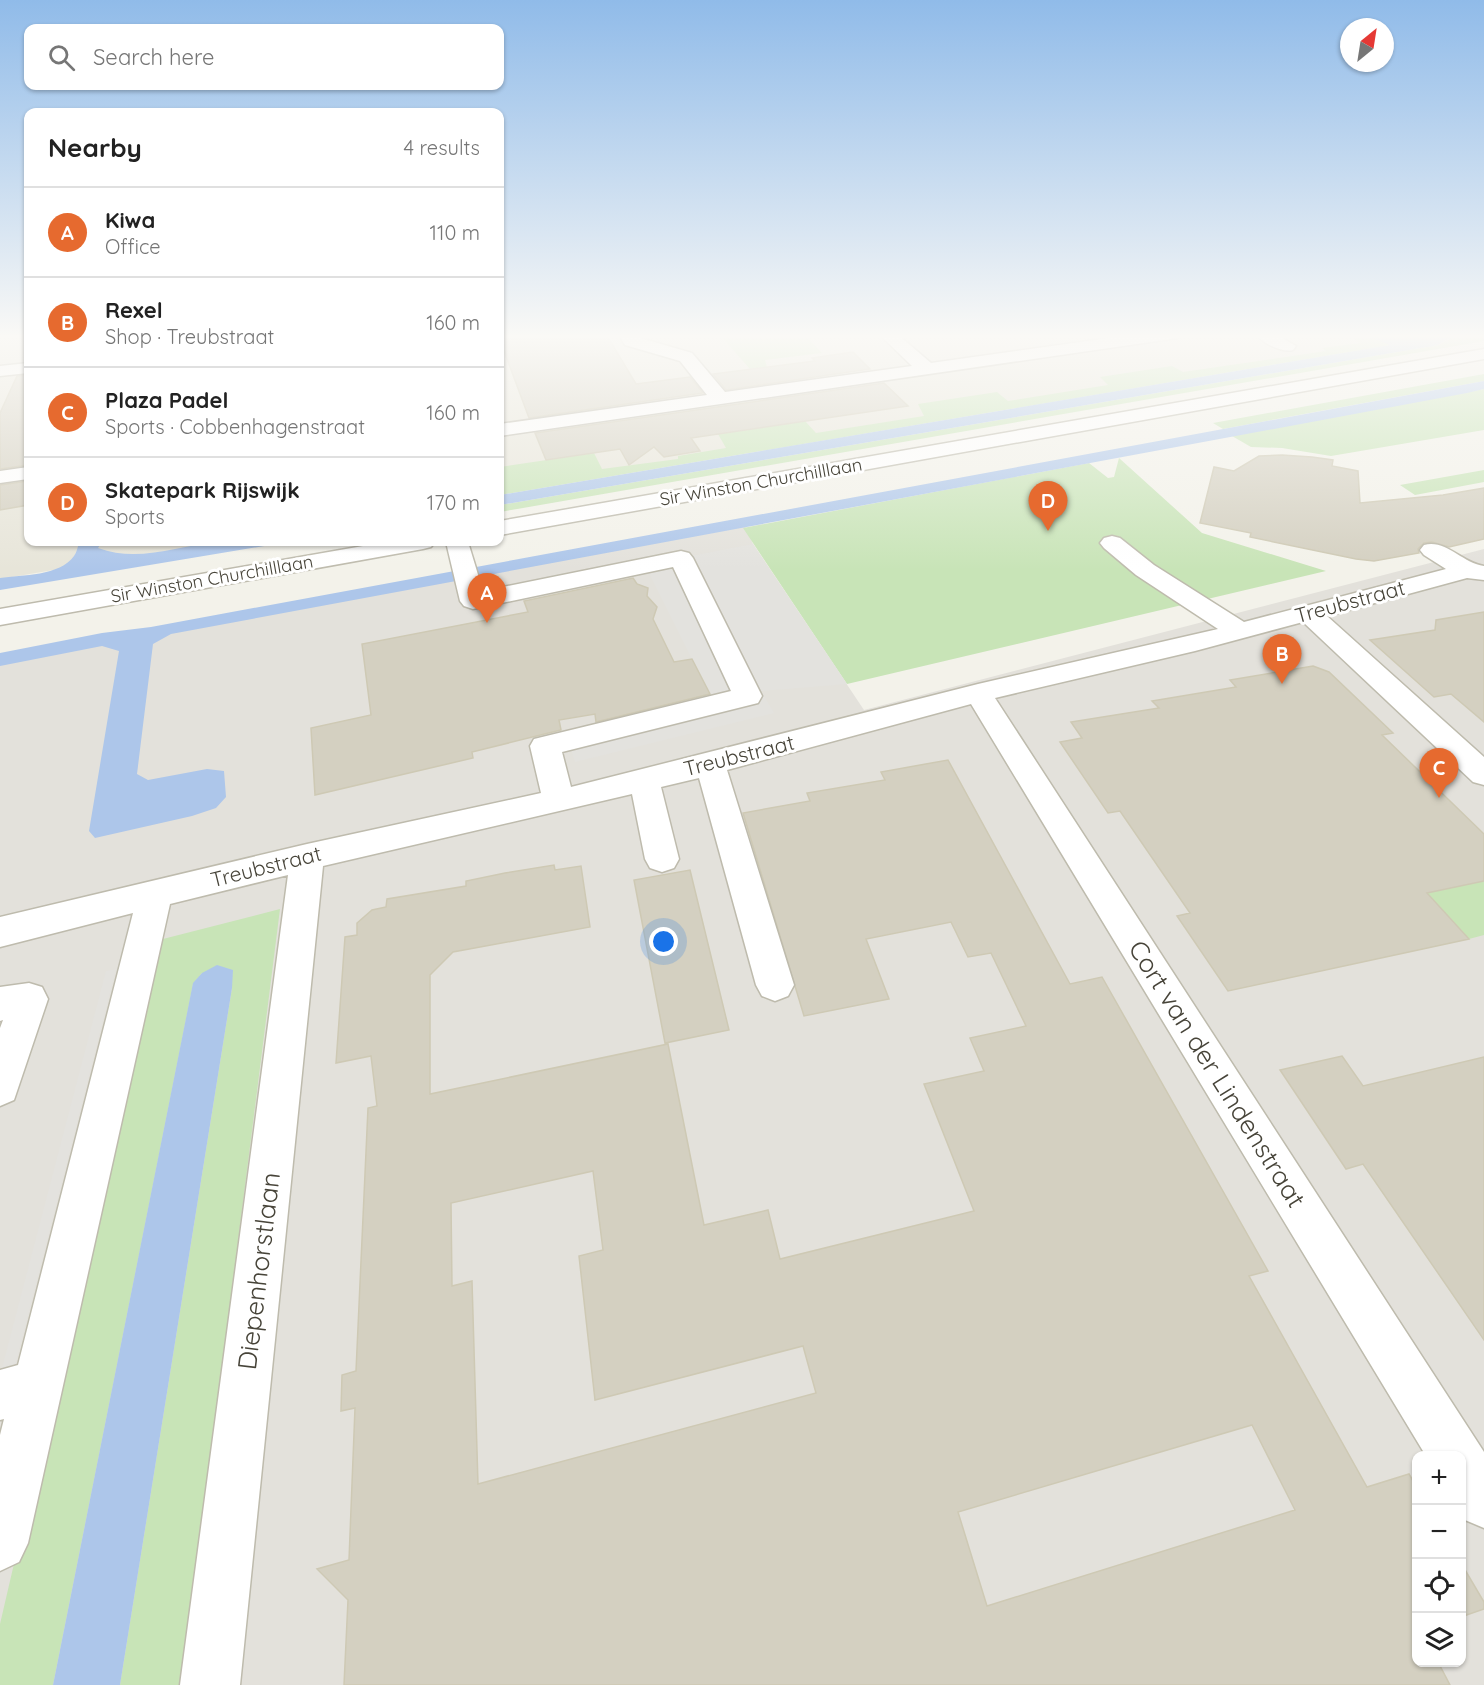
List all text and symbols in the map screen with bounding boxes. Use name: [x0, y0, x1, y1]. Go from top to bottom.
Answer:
north arrow: [1340, 18, 1394, 72]
search box: [24, 24, 504, 90]
icon: search: [45, 41, 78, 74]
text: Search here: [93, 43, 214, 71]
text: Nearby: [48, 131, 142, 164]
text: 4 results: [404, 135, 480, 160]
text: Kiwa: [105, 206, 155, 234]
text: A: [61, 220, 74, 245]
text: 110 m: [430, 220, 480, 245]
text: Office: [105, 234, 161, 259]
text: Rexel: [105, 296, 163, 324]
text: B: [61, 310, 74, 335]
text: 160 m: [426, 310, 480, 335]
text: Shop · Treubstraat: [105, 324, 274, 349]
text: Plaza Padel: [105, 386, 228, 414]
text: C: [61, 400, 74, 425]
text: 160 m: [426, 400, 480, 425]
text: Sports · Cobbenhagenstraat: [105, 414, 365, 439]
street label: Sir Winston Churchilllaan: [658, 452, 864, 511]
text: Skatepark Rijswijk: [105, 476, 300, 504]
pin: D: [1028, 482, 1068, 531]
text: D: [60, 490, 75, 515]
text: 170 m: [427, 490, 480, 515]
text: Sports: [105, 504, 165, 529]
street label: Sir Winston Churchilllaan: [109, 549, 315, 608]
pin: A: [468, 574, 506, 623]
street label: Treubstraat: [1292, 574, 1408, 628]
pin: B: [1262, 634, 1302, 684]
street label: Treubstraat: [681, 729, 797, 781]
pin: C: [1420, 748, 1458, 798]
street label: Treubstraat: [208, 840, 324, 892]
your location: [649, 927, 678, 956]
street label: Cort van der Lindenstraat: [1122, 934, 1313, 1213]
street label: Diepenhorstlaan: [230, 1170, 287, 1372]
map controls: [1412, 1451, 1466, 1667]
button: +: [1412, 1451, 1466, 1505]
button: −: [1412, 1505, 1466, 1559]
button: locate: [1412, 1559, 1466, 1613]
button: layers: [1412, 1613, 1466, 1667]

